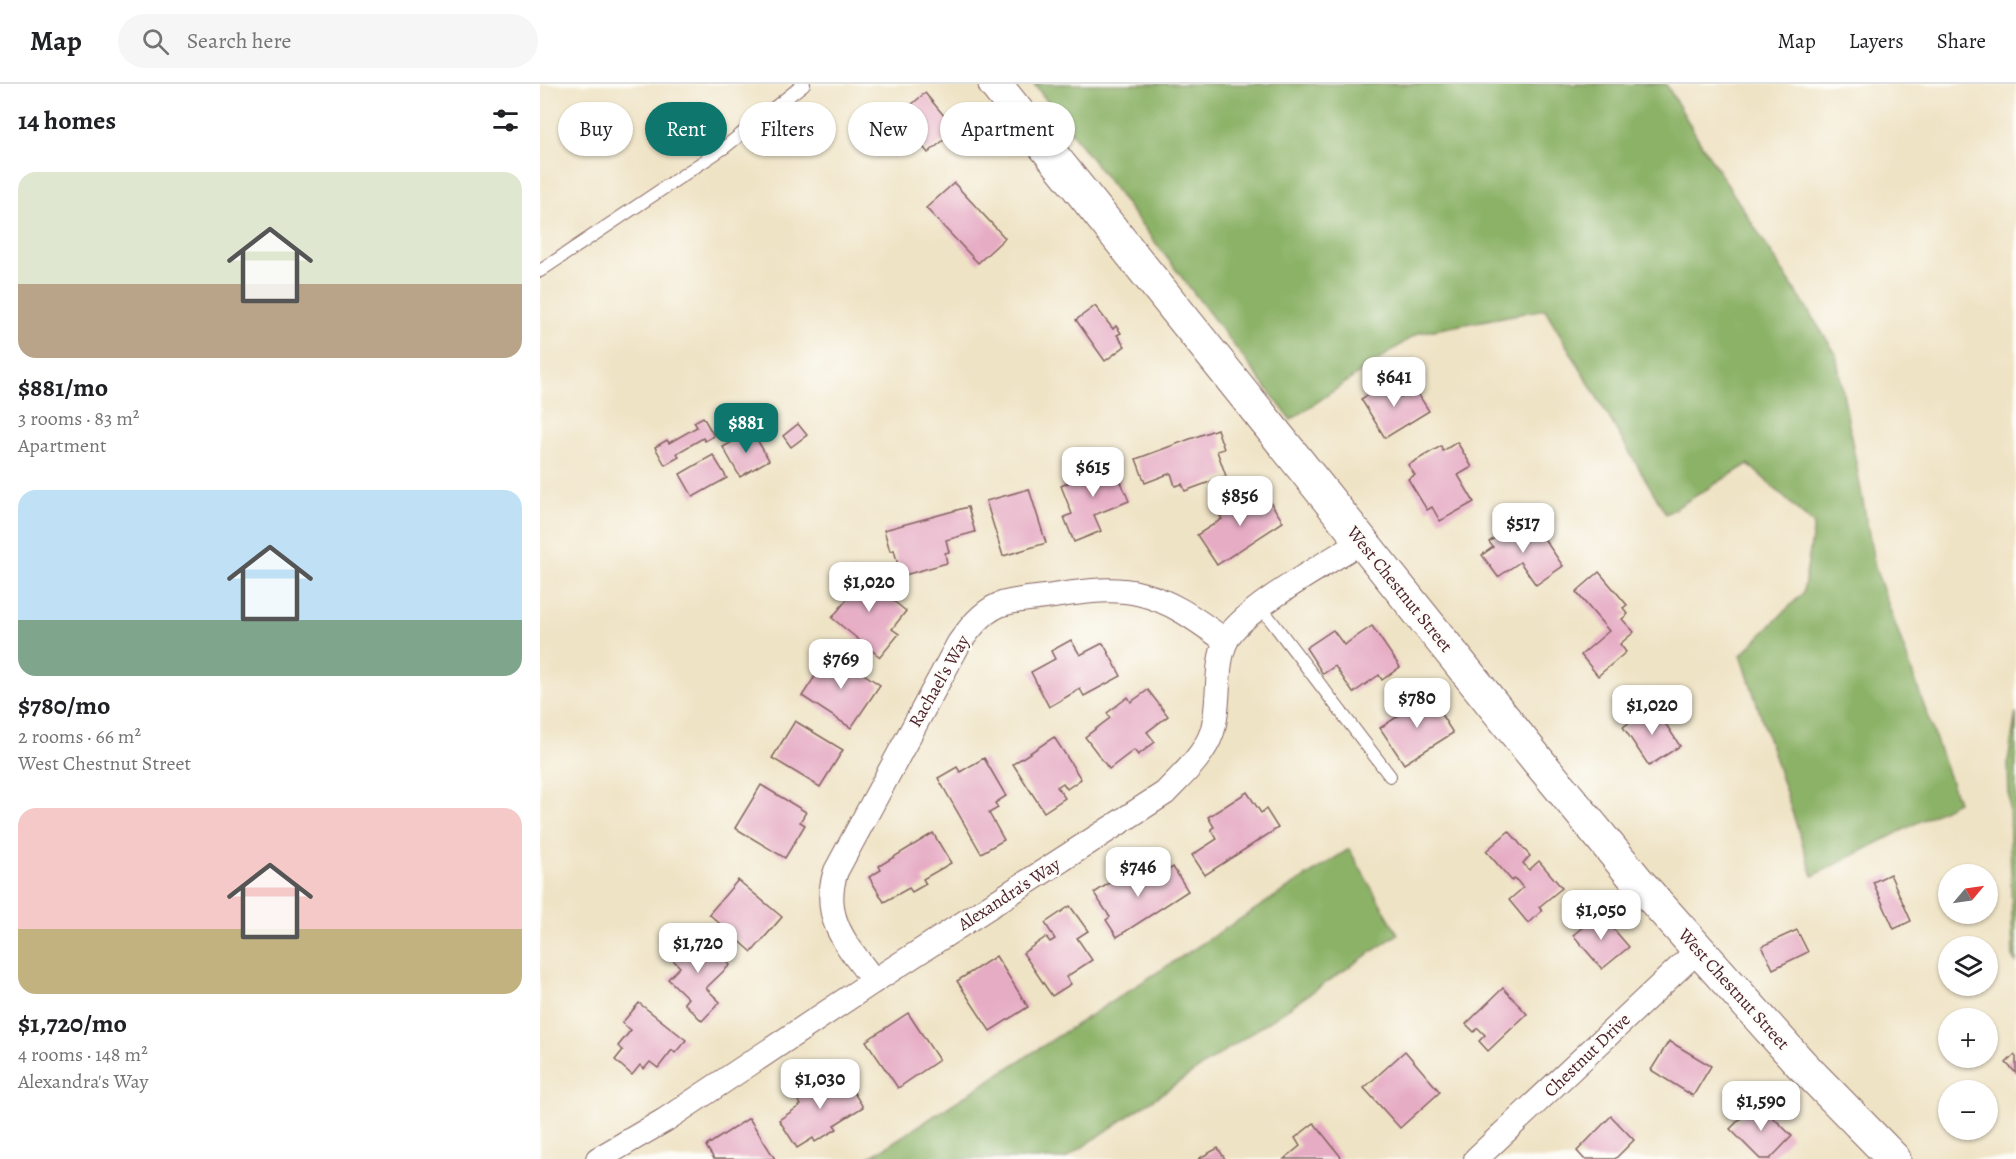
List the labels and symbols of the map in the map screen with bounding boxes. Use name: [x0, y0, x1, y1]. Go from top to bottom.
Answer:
pin: $641: [1358, 357, 1430, 408]
pin: $881: [710, 403, 782, 454]
pin: $615: [1057, 447, 1129, 498]
pin: $856: [1204, 476, 1276, 527]
pin: $517: [1487, 503, 1559, 554]
street label: West Chestnut Street: [1341, 520, 1458, 657]
pin: $1,020: [820, 562, 918, 613]
street label: Rachael's Way: [903, 630, 975, 731]
pin: $769: [805, 639, 877, 690]
pin: $780: [1381, 678, 1453, 729]
pin: $1,020: [1603, 685, 1701, 736]
pin: $746: [1102, 847, 1174, 898]
street label: Alexandra's Way: [952, 851, 1066, 937]
north arrow: [1938, 864, 1998, 924]
pin: $1,050: [1552, 890, 1650, 941]
street label: West Chestnut Street: [1672, 922, 1795, 1055]
pin: $1,720: [649, 923, 747, 974]
street label: Chestnut Drive: [1539, 1008, 1635, 1102]
pin: $1,030: [771, 1059, 869, 1110]
pin: $1,590: [1712, 1081, 1810, 1132]

